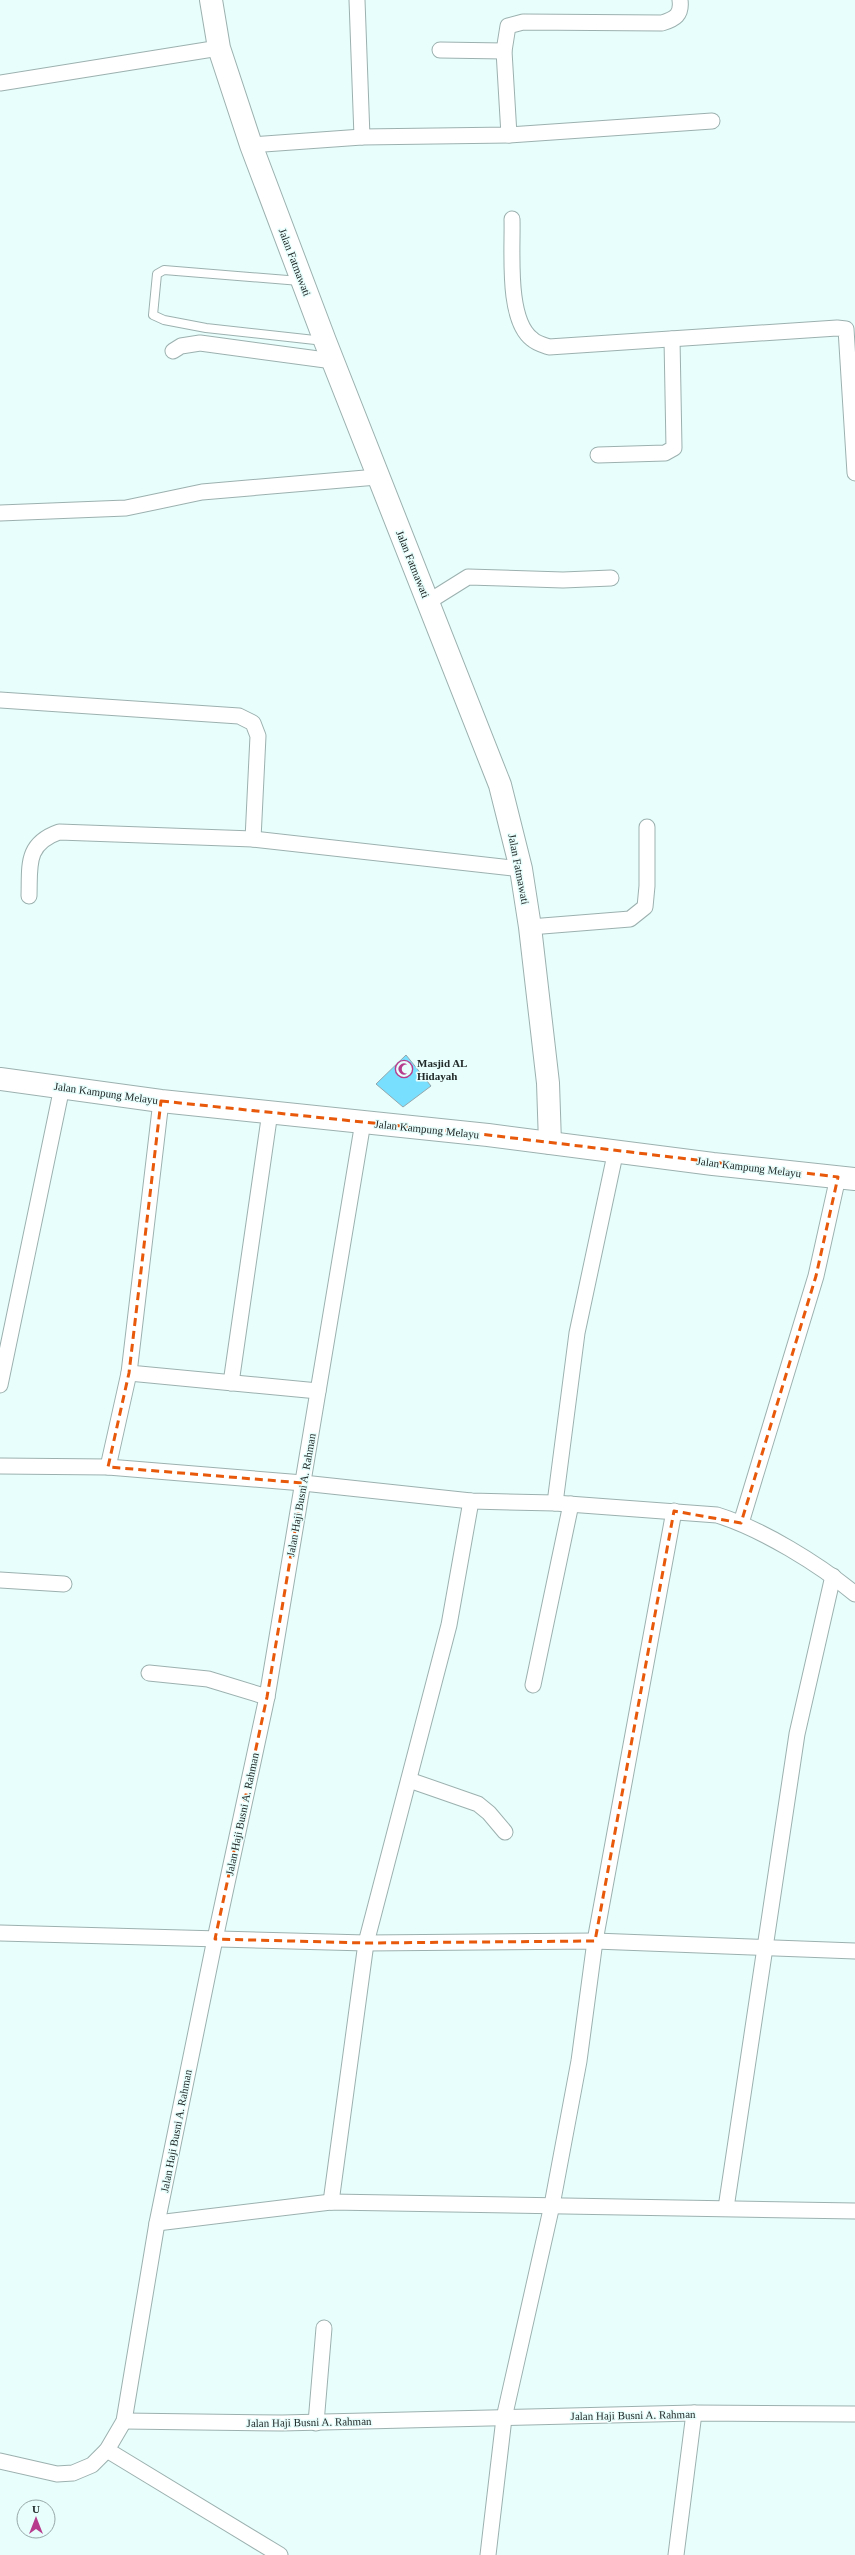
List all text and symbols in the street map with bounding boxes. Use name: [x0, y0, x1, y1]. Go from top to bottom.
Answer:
street label: Jalan Fatmawati: [277, 226, 313, 298]
street label: Jalan Fatmawati: [394, 528, 432, 600]
street label: Jalan Fatmawati: [506, 833, 532, 905]
place label: Masjid AL Hidayah: [417, 1057, 467, 1082]
mosque icon: Masjid AL Hidayah: [394, 1059, 414, 1079]
street label: Jalan Kampung Melayu: [53, 1080, 159, 1106]
street label: Jalan Kampung Melayu: [374, 1118, 480, 1141]
street label: Jalan Kampung Melayu: [696, 1155, 802, 1179]
street label: Jalan Haji Busni A. Rahman: [284, 1432, 318, 1558]
street label: Jalan Haji Busni A. Rahman: [223, 1751, 261, 1876]
street label: Jalan Haji Busni A. Rahman: [158, 2068, 194, 2193]
street label: Jalan Haji Busni A. Rahman: [570, 2408, 696, 2422]
street label: Jalan Haji Busni A. Rahman: [246, 2415, 372, 2429]
north arrow: [16, 2499, 56, 2539]
text: U: [32, 2503, 40, 2515]

